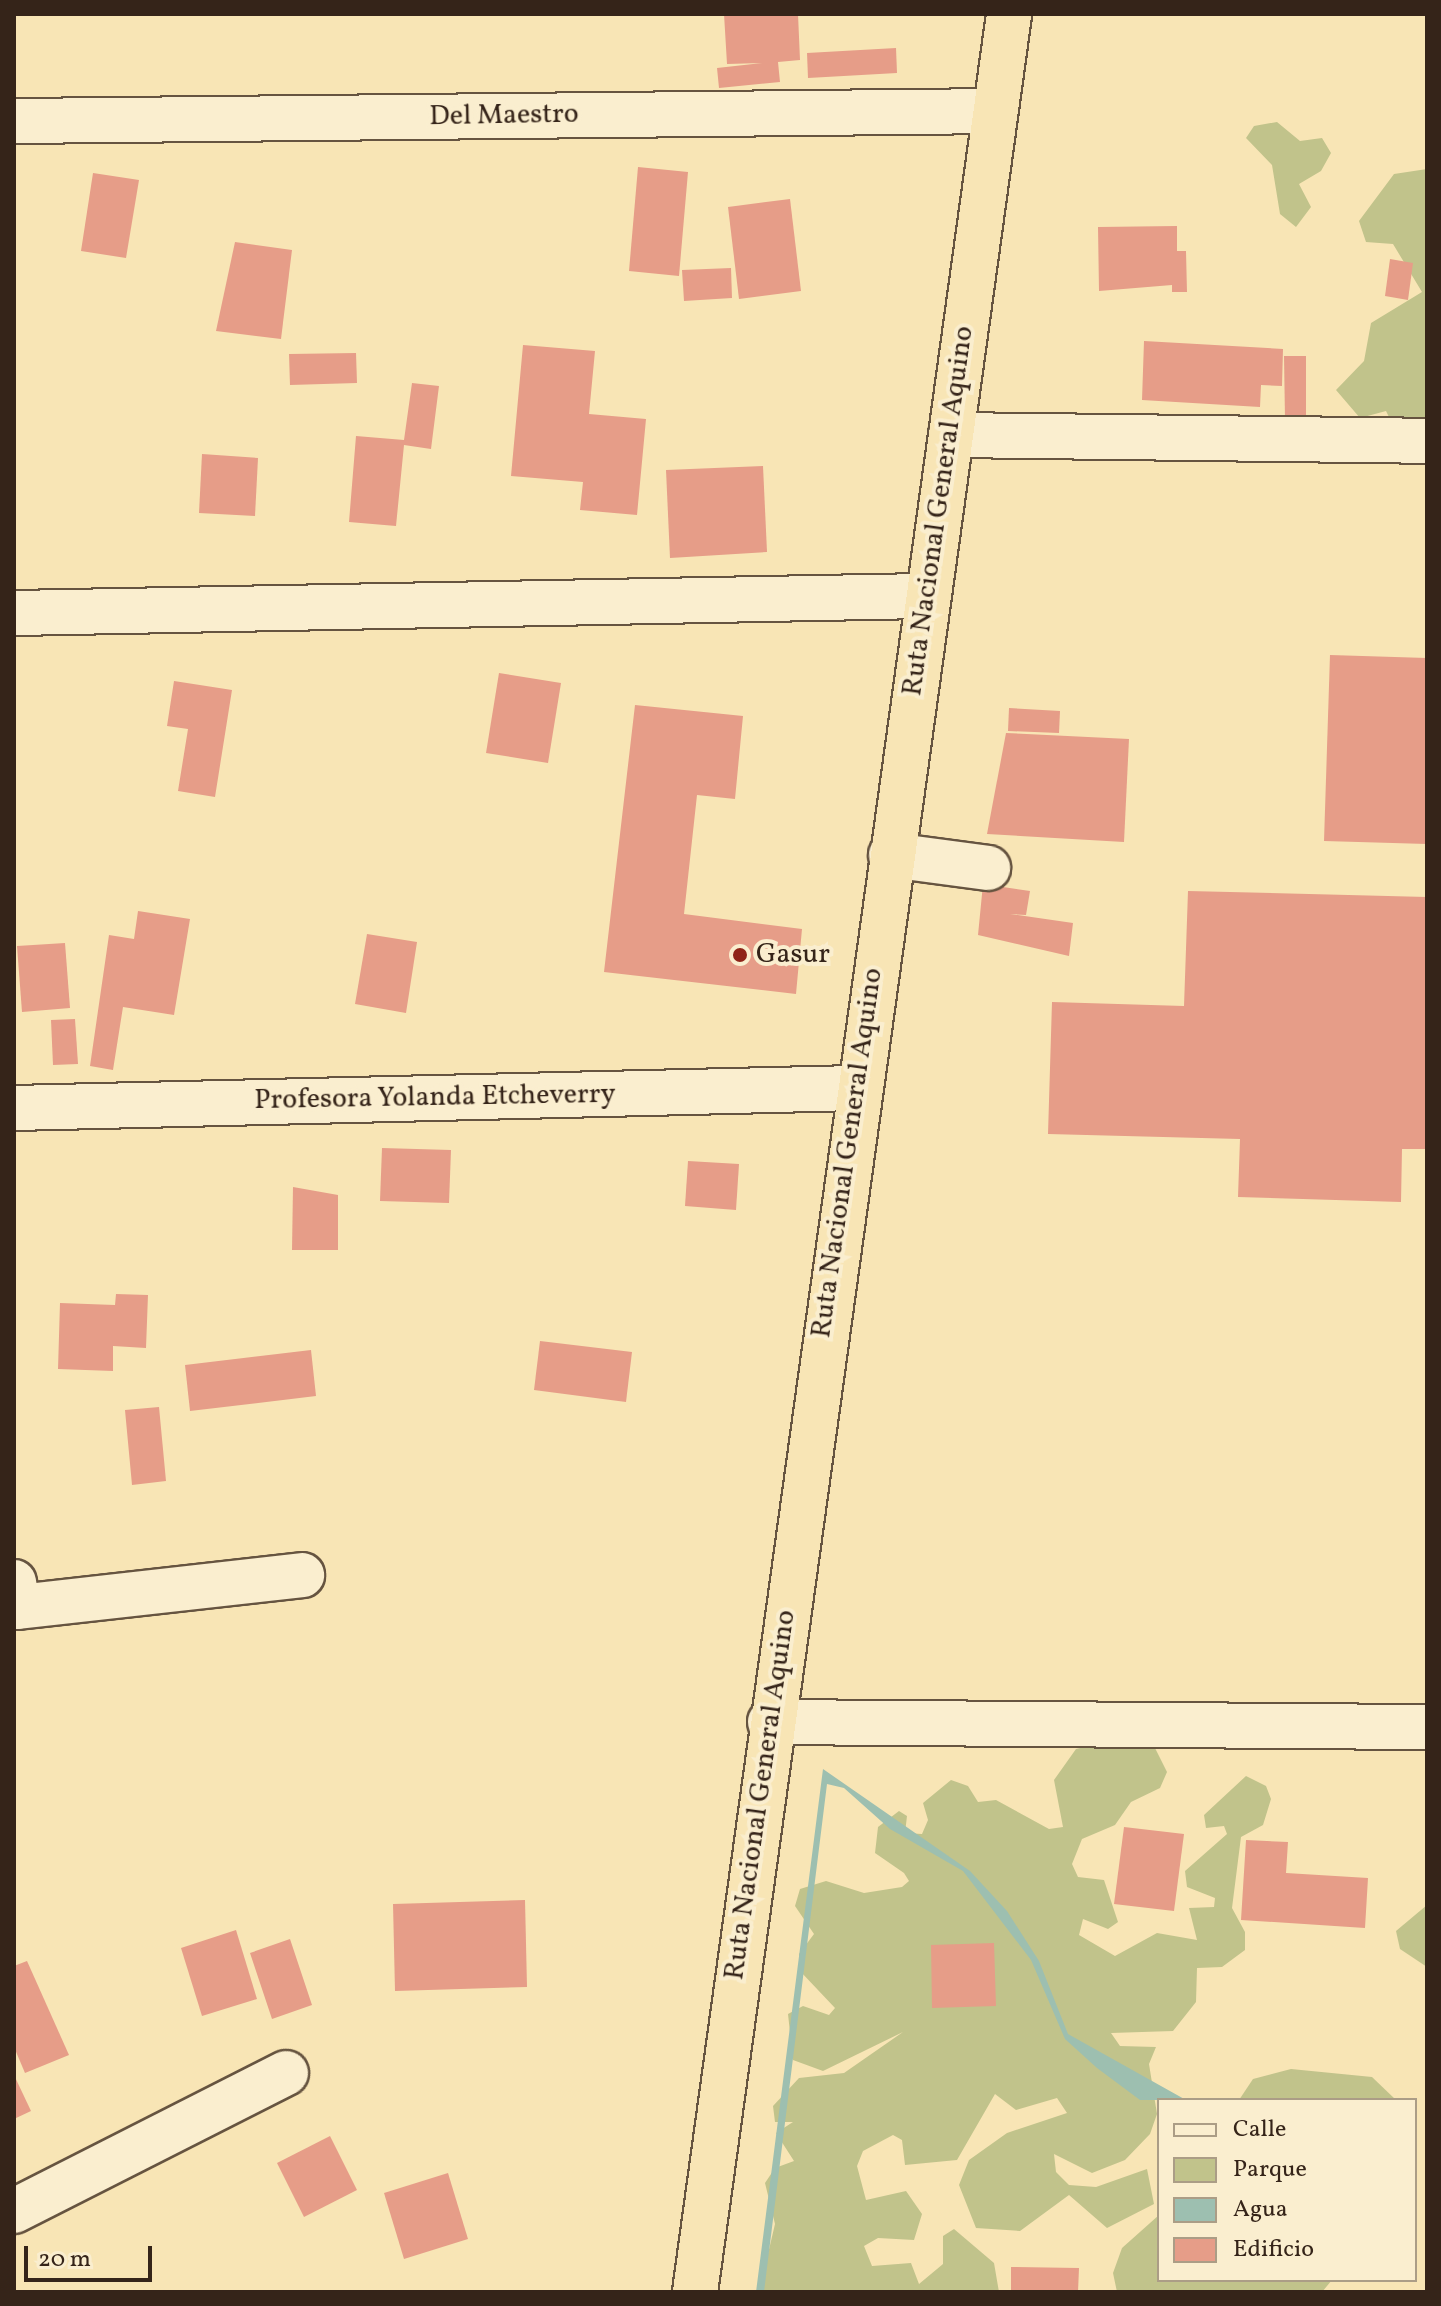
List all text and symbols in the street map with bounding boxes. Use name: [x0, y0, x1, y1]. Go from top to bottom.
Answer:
street label: Del Maestro: [429, 98, 579, 134]
street label: Ruta Nacional General Aquino: [896, 324, 982, 698]
place label: Gasur: [756, 938, 830, 972]
marker: Gasur: [731, 946, 749, 964]
street label: Ruta Nacional General Aquino: [805, 966, 891, 1340]
street label: Profesora Yolanda Etcheverry: [254, 1078, 616, 1118]
street label: Ruta Nacional General Aquino: [718, 1608, 804, 1982]
legend: [1157, 2098, 1417, 2282]
text: Calle: [1233, 2113, 1286, 2147]
text: Parque: [1233, 2153, 1307, 2187]
text: Agua: [1233, 2193, 1288, 2227]
scale bar: [28, 2230, 156, 2280]
text: Edificio: [1233, 2233, 1314, 2267]
text: 20 m: [38, 2243, 91, 2277]

